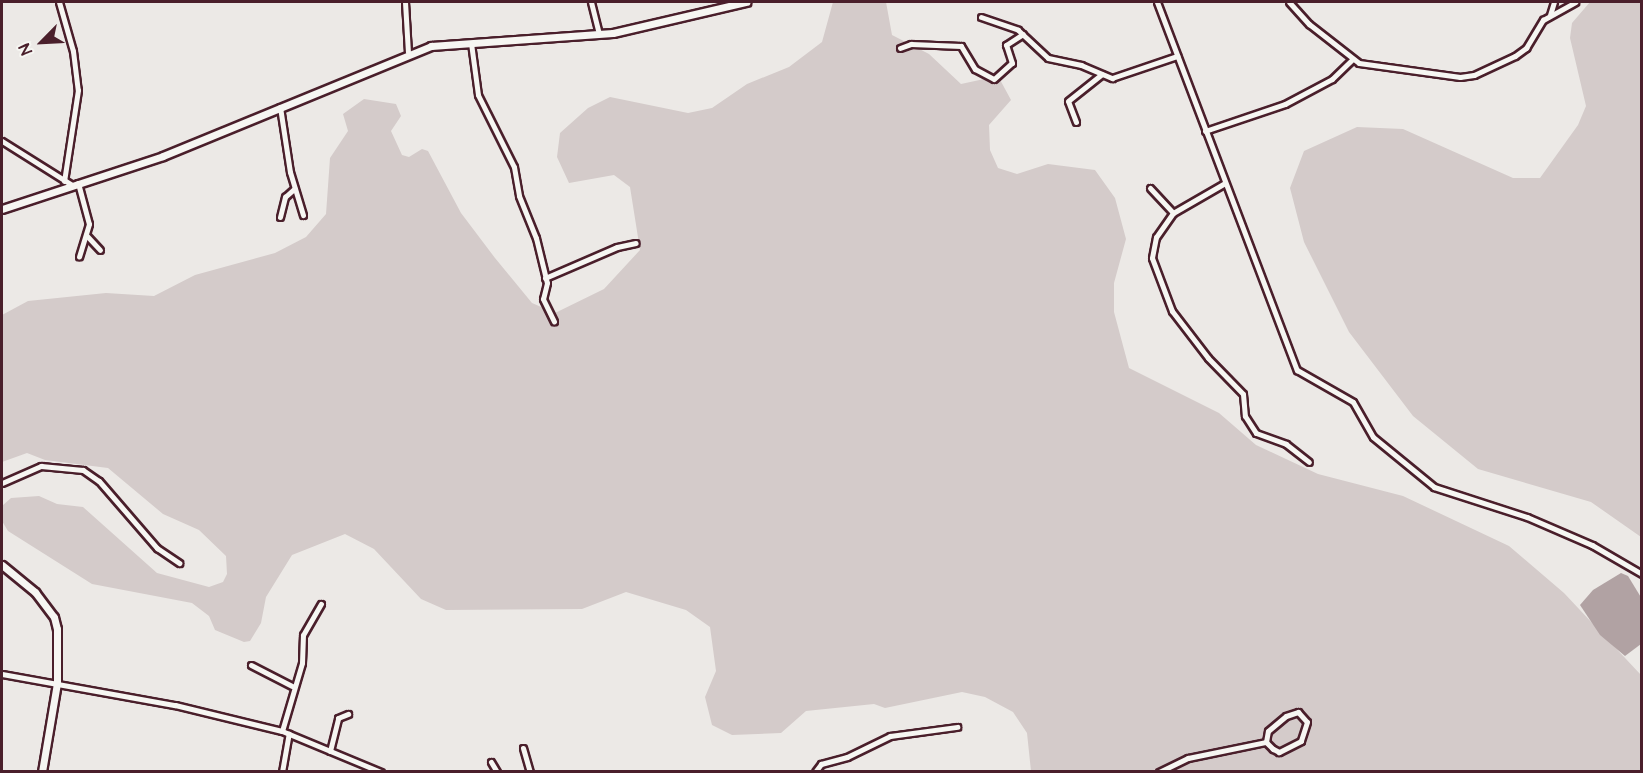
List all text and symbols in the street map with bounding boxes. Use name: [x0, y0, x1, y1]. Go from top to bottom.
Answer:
north arrow: [12, 12, 72, 72]
text: N: [13, 40, 38, 58]

